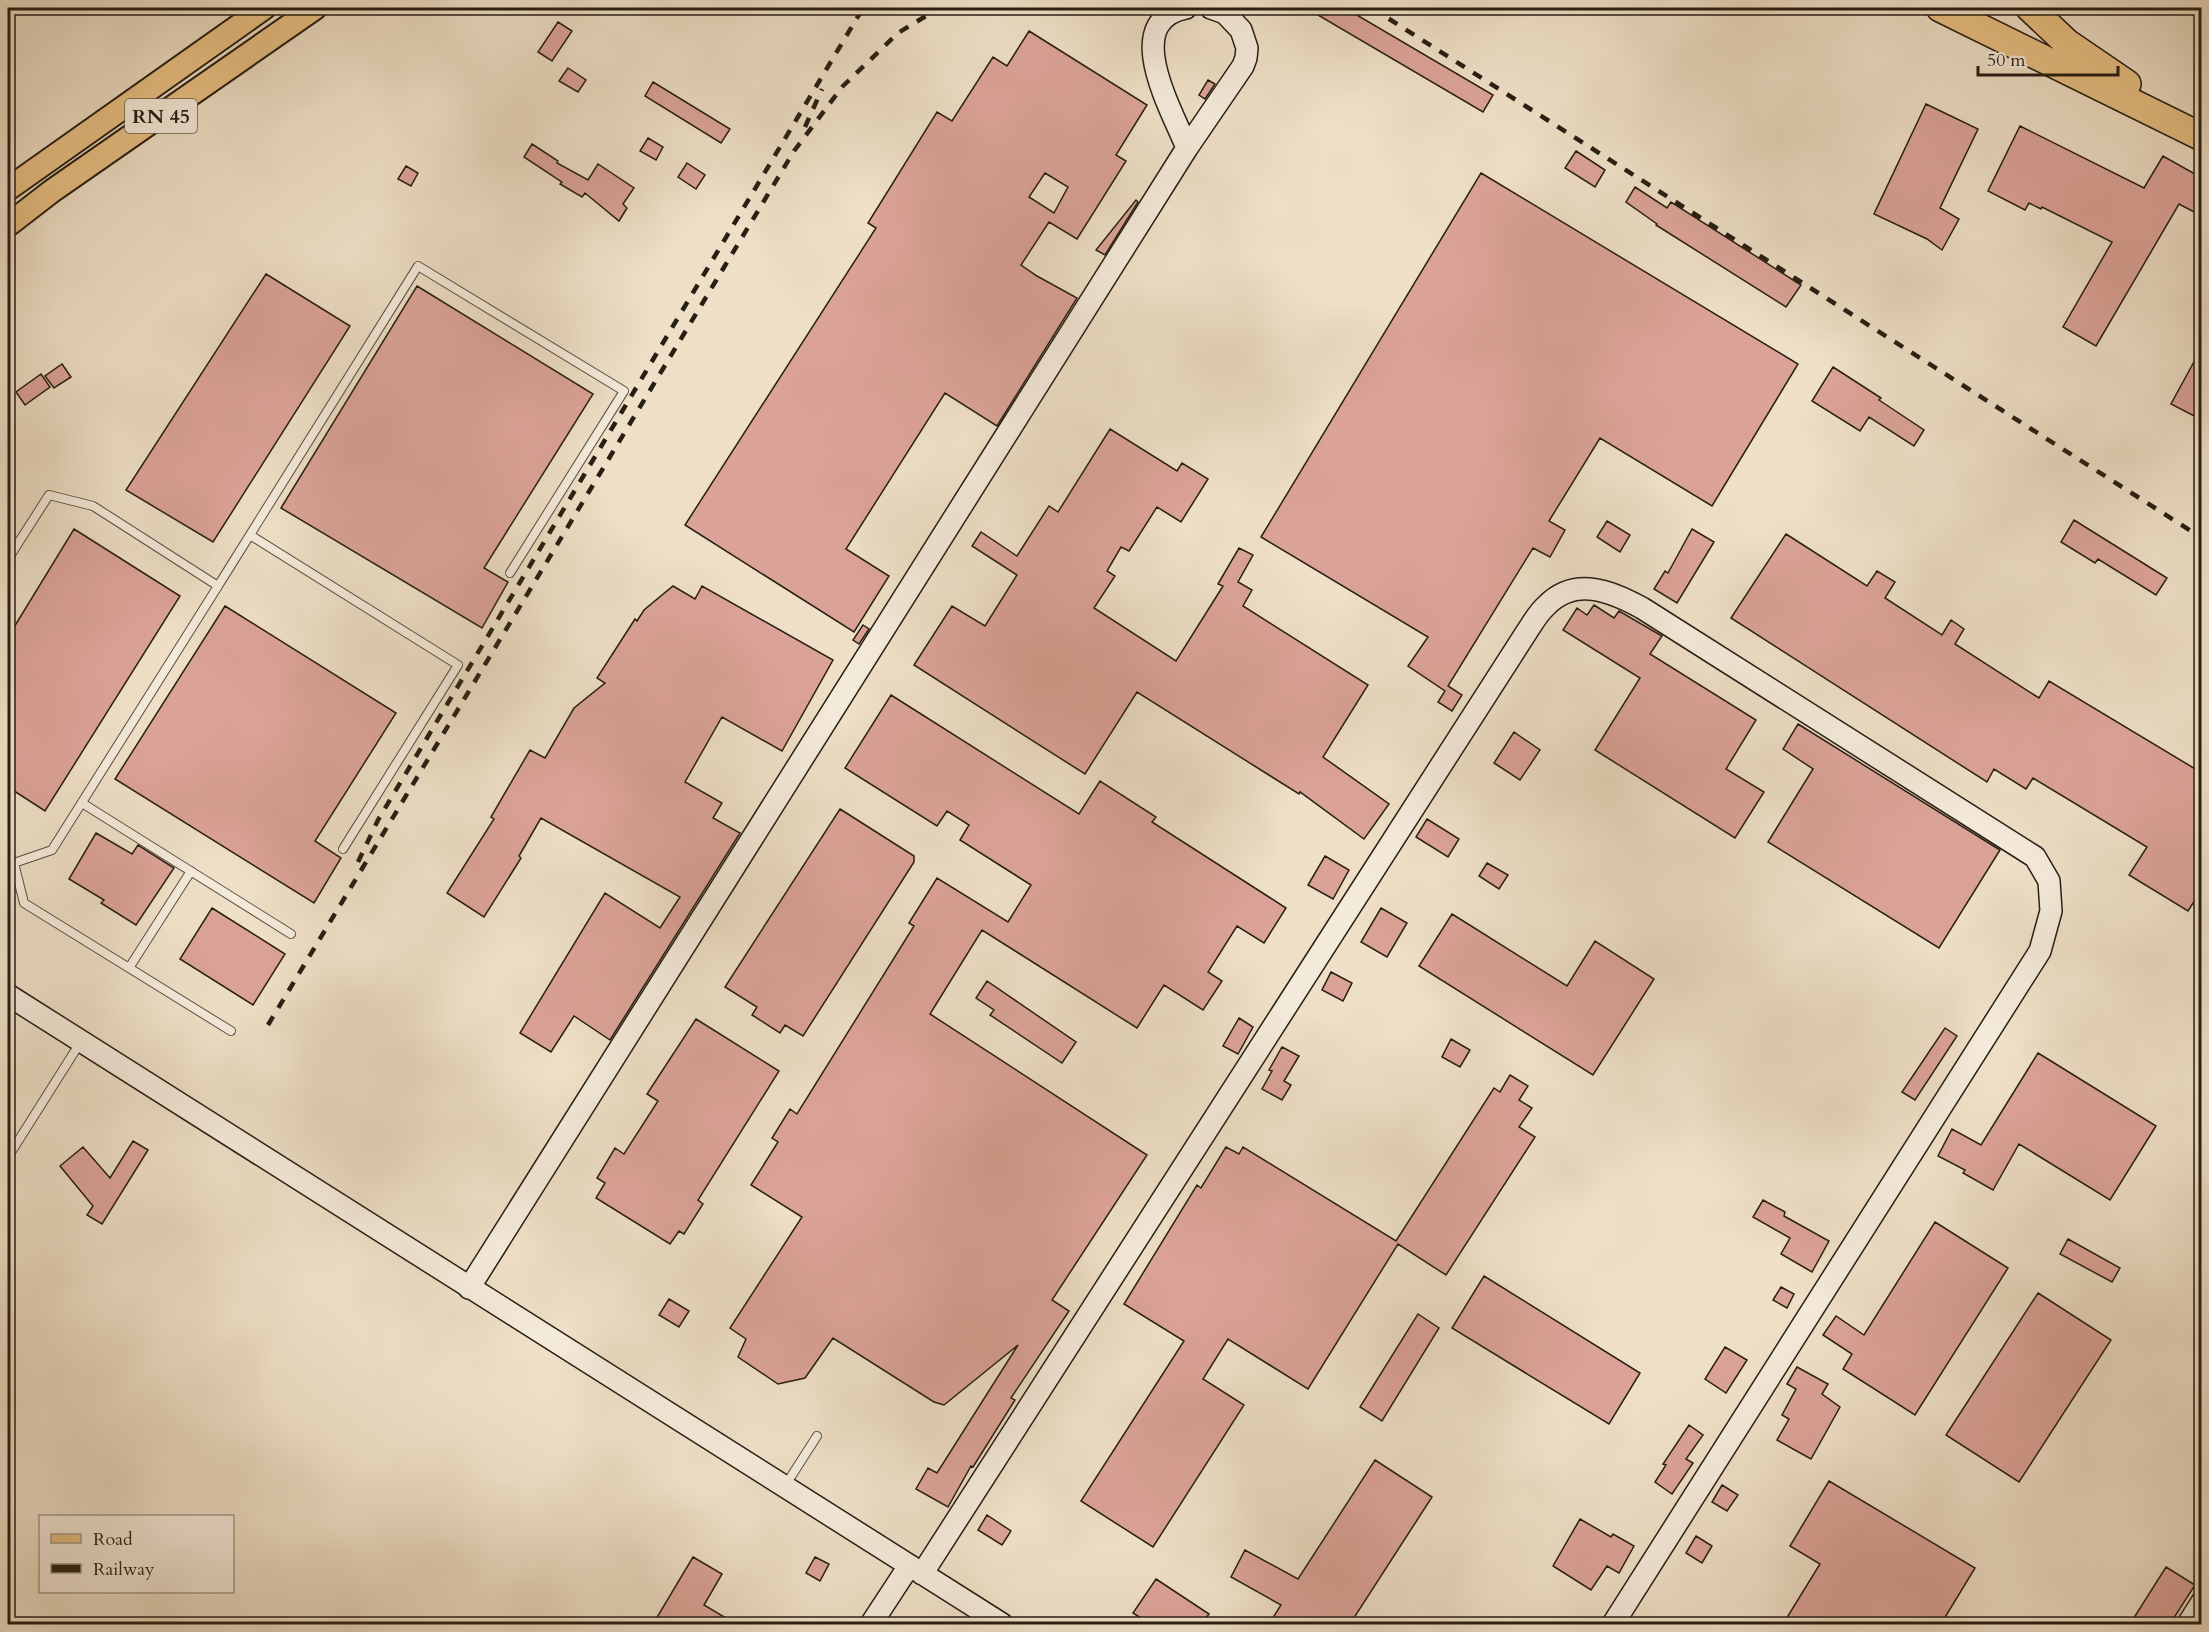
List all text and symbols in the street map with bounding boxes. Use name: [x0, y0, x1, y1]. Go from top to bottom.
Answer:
scale bar: [1978, 39, 2118, 77]
text: 50 m: [1987, 48, 2026, 73]
road number: RN 45: [125, 99, 197, 133]
legend: [39, 1515, 234, 1593]
text: Road: [93, 1527, 133, 1552]
text: Railway: [93, 1557, 155, 1582]

